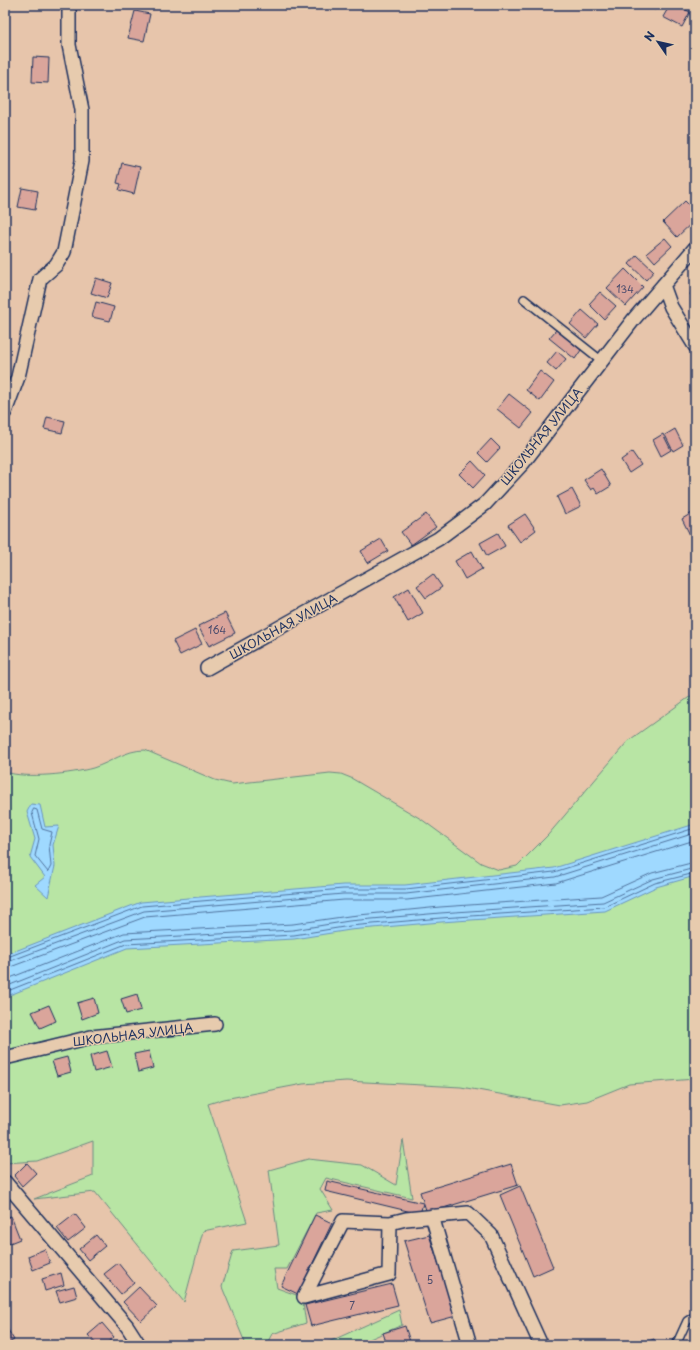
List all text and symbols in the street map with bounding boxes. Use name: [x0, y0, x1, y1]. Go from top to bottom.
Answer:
north arrow: [638, 22, 678, 62]
text: N: [640, 28, 659, 44]
house number: 134: [616, 281, 634, 296]
street label: ШКОЛЬНАЯ УЛИЦА: [496, 383, 586, 489]
street label: ШКОЛЬНАЯ УЛИЦА: [226, 589, 340, 663]
house number: 164: [208, 622, 226, 637]
street label: ШКОЛЬНАЯ УЛИЦА: [72, 1018, 194, 1050]
house number: 5: [427, 1272, 433, 1287]
house number: 7: [349, 1298, 355, 1313]

